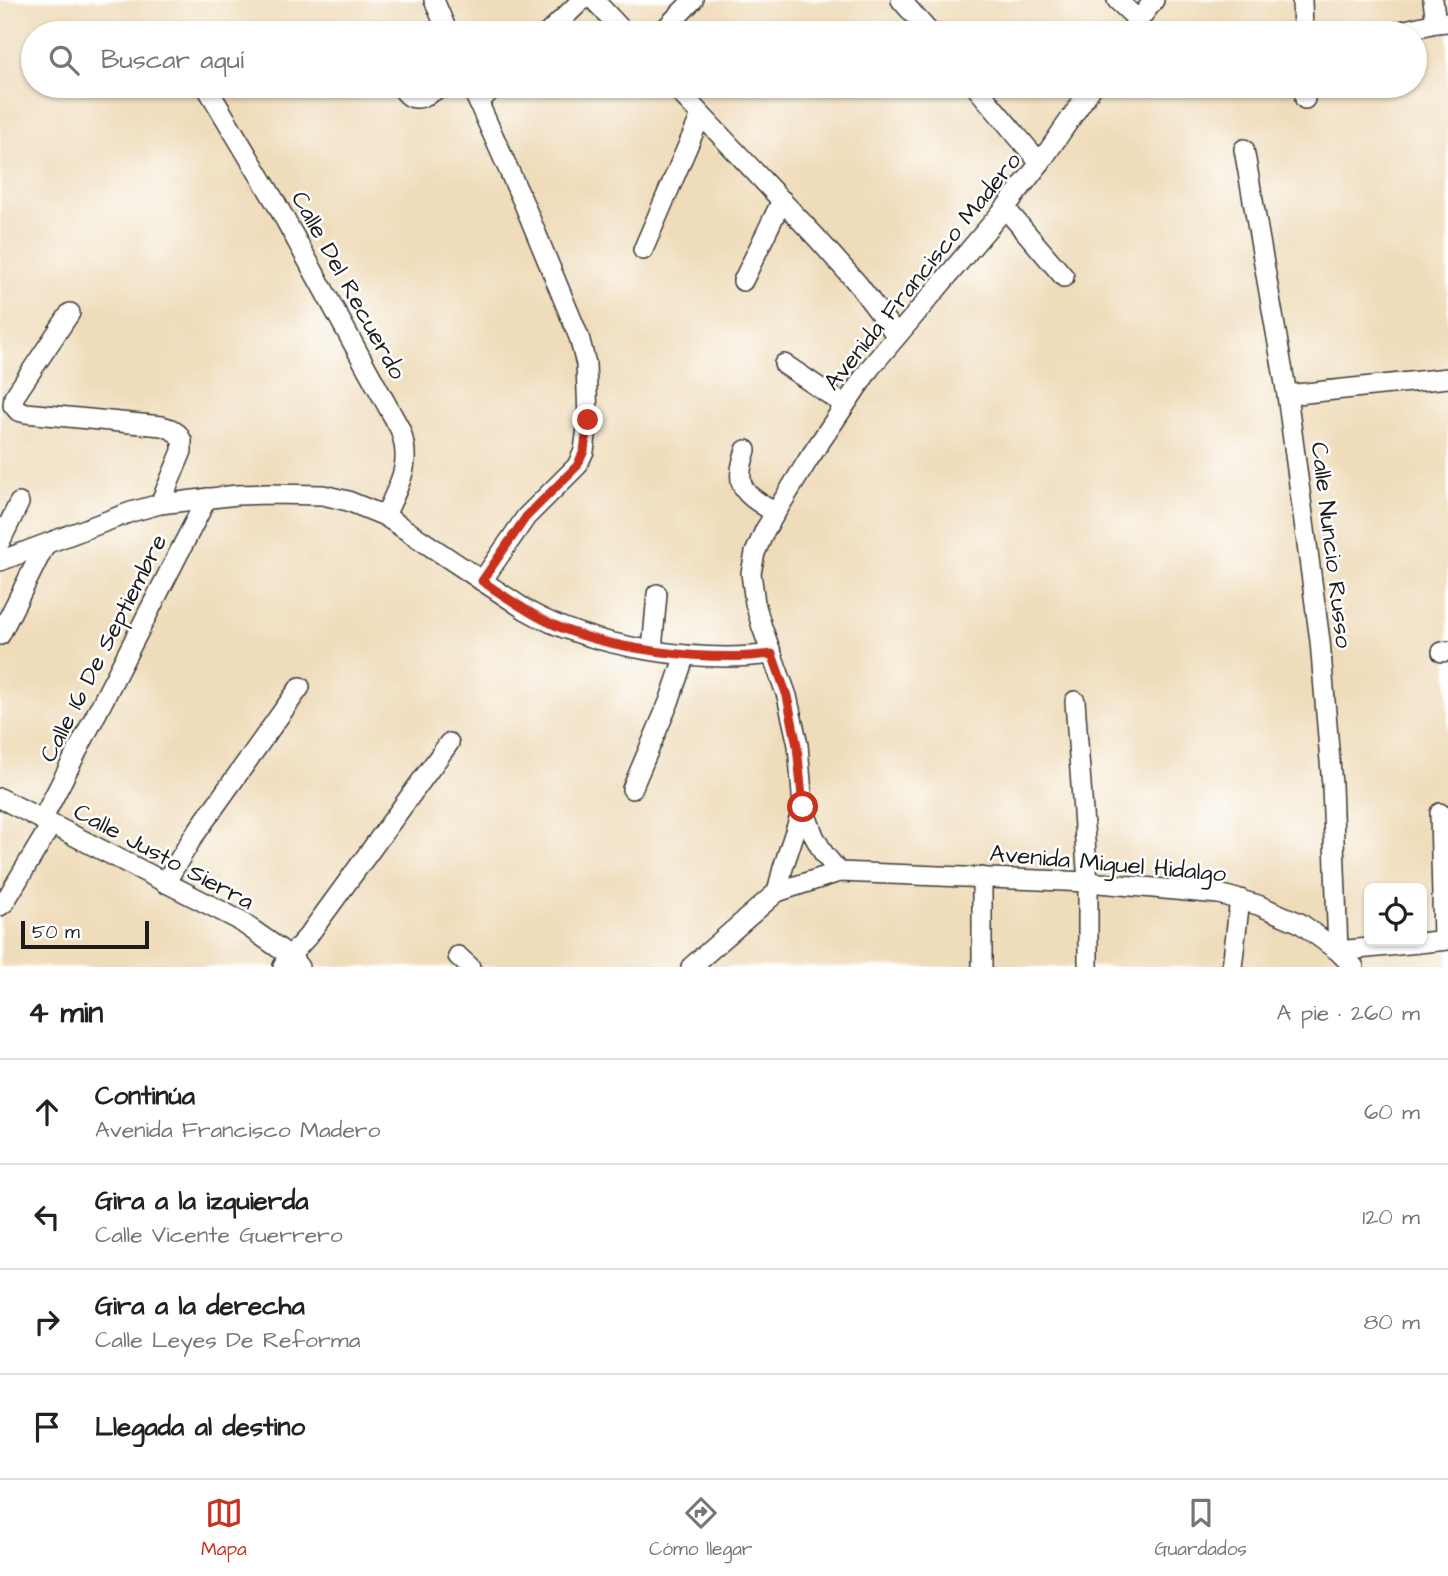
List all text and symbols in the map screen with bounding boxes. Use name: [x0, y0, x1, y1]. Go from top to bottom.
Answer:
search box: [21, 21, 1427, 98]
icon: search: [45, 41, 83, 79]
text: Buscar aquí: [101, 42, 244, 78]
street label: Avenida Francisco Madero: [816, 145, 1030, 398]
street label: Calle Del Recuerdo: [282, 185, 414, 386]
route end: [572, 404, 603, 435]
street label: Calle Nuncio Russo: [1301, 440, 1361, 651]
street label: Calle 16 De Septiembre: [32, 529, 176, 768]
route start: [787, 791, 818, 822]
street label: Calle Justo Sierra: [67, 795, 260, 919]
street label: Avenida Miguel Hidalgo: [988, 837, 1228, 892]
map controls: [1364, 883, 1427, 946]
button: locate: [1364, 883, 1427, 946]
scale bar: [21, 918, 149, 950]
text: 50 m: [32, 919, 80, 946]
text: 4 min: [28, 992, 103, 1034]
text: A pie · 260 m: [1276, 997, 1420, 1029]
text: Continúa: [95, 1078, 195, 1114]
icon: ahead: [28, 1093, 66, 1131]
text: 60 m: [1364, 1096, 1420, 1128]
text: Avenida Francisco Madero: [95, 1114, 380, 1146]
text: Gira a la izquierda: [95, 1183, 309, 1219]
icon: left: [28, 1198, 66, 1236]
text: 120 m: [1362, 1201, 1420, 1233]
text: Calle Vicente Guerrero: [95, 1219, 343, 1251]
text: Gira a la derecha: [95, 1288, 305, 1324]
icon: right: [28, 1303, 66, 1341]
text: 80 m: [1363, 1306, 1420, 1338]
text: Calle Leyes De Reforma: [95, 1324, 360, 1356]
icon: arrive: [28, 1408, 66, 1446]
text: Llegada al destino: [95, 1409, 305, 1445]
tab: Mapa: [201, 1494, 247, 1563]
tab: Cómo llegar: [649, 1494, 752, 1563]
tab: Guardados: [1155, 1494, 1247, 1563]

